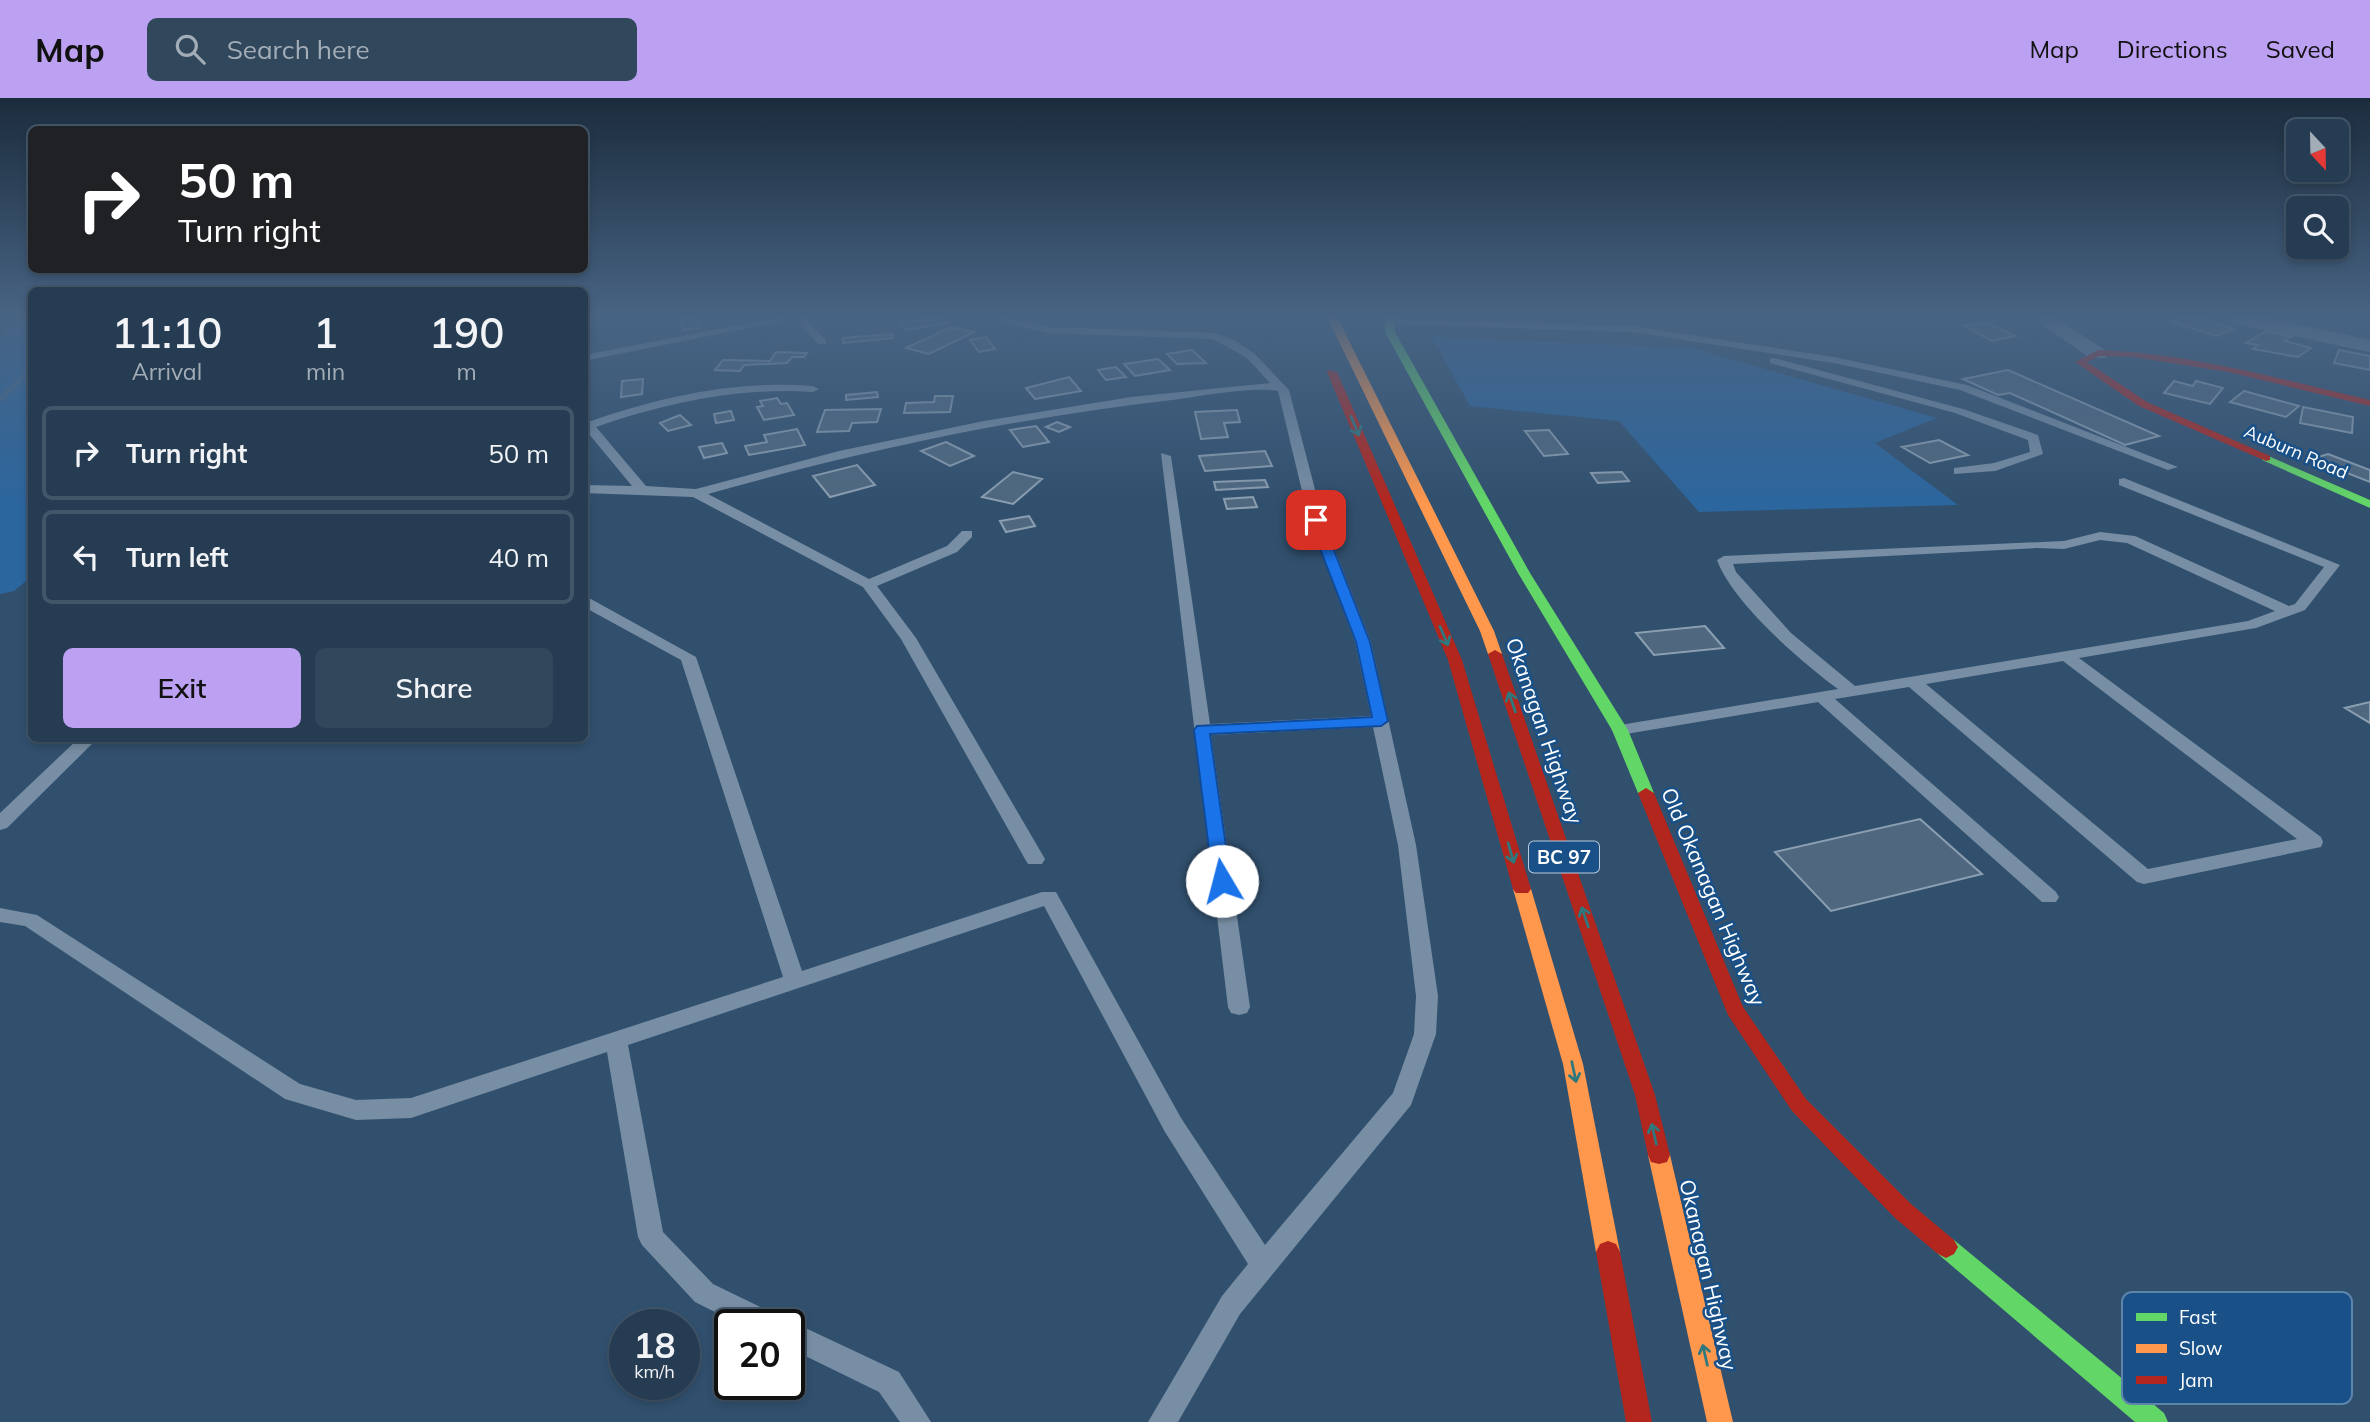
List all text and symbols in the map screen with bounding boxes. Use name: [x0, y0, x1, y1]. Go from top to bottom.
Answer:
search box: [147, 18, 637, 81]
text: Map: [35, 29, 105, 70]
icon: search: [171, 30, 209, 68]
text: Search here: [227, 33, 370, 66]
text: Map: [2029, 34, 2079, 64]
text: Directions: [2117, 34, 2228, 64]
text: Saved: [2266, 34, 2335, 64]
north arrow: [2286, 119, 2348, 182]
map controls: [2286, 119, 2349, 259]
text: 50 m: [178, 149, 294, 210]
icon: right: [63, 154, 154, 245]
button: search: [2286, 196, 2349, 259]
text: Turn right: [178, 210, 321, 250]
text: 11:10: [112, 306, 222, 359]
text: 1: [313, 306, 338, 359]
text: 190: [429, 306, 504, 359]
text: Arrival: [132, 357, 202, 386]
text: min: [306, 357, 345, 386]
text: m: [456, 357, 477, 386]
one-way arrow: [1350, 415, 1363, 437]
street label: Auburn Road: [2241, 419, 2352, 484]
icon: right: [67, 434, 105, 472]
text: Turn right: [126, 437, 247, 470]
text: 50 m: [488, 437, 549, 470]
pin: [1286, 490, 1346, 550]
icon: arrive: [1297, 501, 1335, 539]
icon: left: [67, 538, 105, 576]
text: Turn left: [126, 541, 228, 574]
text: 40 m: [488, 541, 549, 574]
one-way arrow: [1439, 624, 1452, 646]
street label: Okanagan Highway: [1501, 634, 1589, 827]
button: Exit: [63, 648, 301, 728]
button: Share: [315, 648, 553, 728]
one-way arrow: [1505, 691, 1517, 713]
street label: Old Okanagan Highway: [1656, 784, 1772, 1010]
one-way arrow: [1506, 842, 1519, 864]
road number: BC 97: [1529, 842, 1599, 872]
position arrow: [1185, 844, 1259, 918]
one-way arrow: [1578, 907, 1590, 929]
one-way arrow: [1567, 1060, 1581, 1083]
one-way arrow: [1647, 1123, 1661, 1146]
street label: Okanagan Highway: [1674, 1177, 1744, 1373]
legend: [2122, 1292, 2352, 1404]
text: Fast: [2179, 1305, 2217, 1329]
speed limit sign: 20: [714, 1309, 805, 1400]
text: 18: [633, 1323, 676, 1367]
text: Slow: [2179, 1336, 2223, 1360]
one-way arrow: [1697, 1345, 1710, 1367]
text: km/h: [634, 1360, 675, 1383]
text: Jam: [2179, 1368, 2213, 1392]

